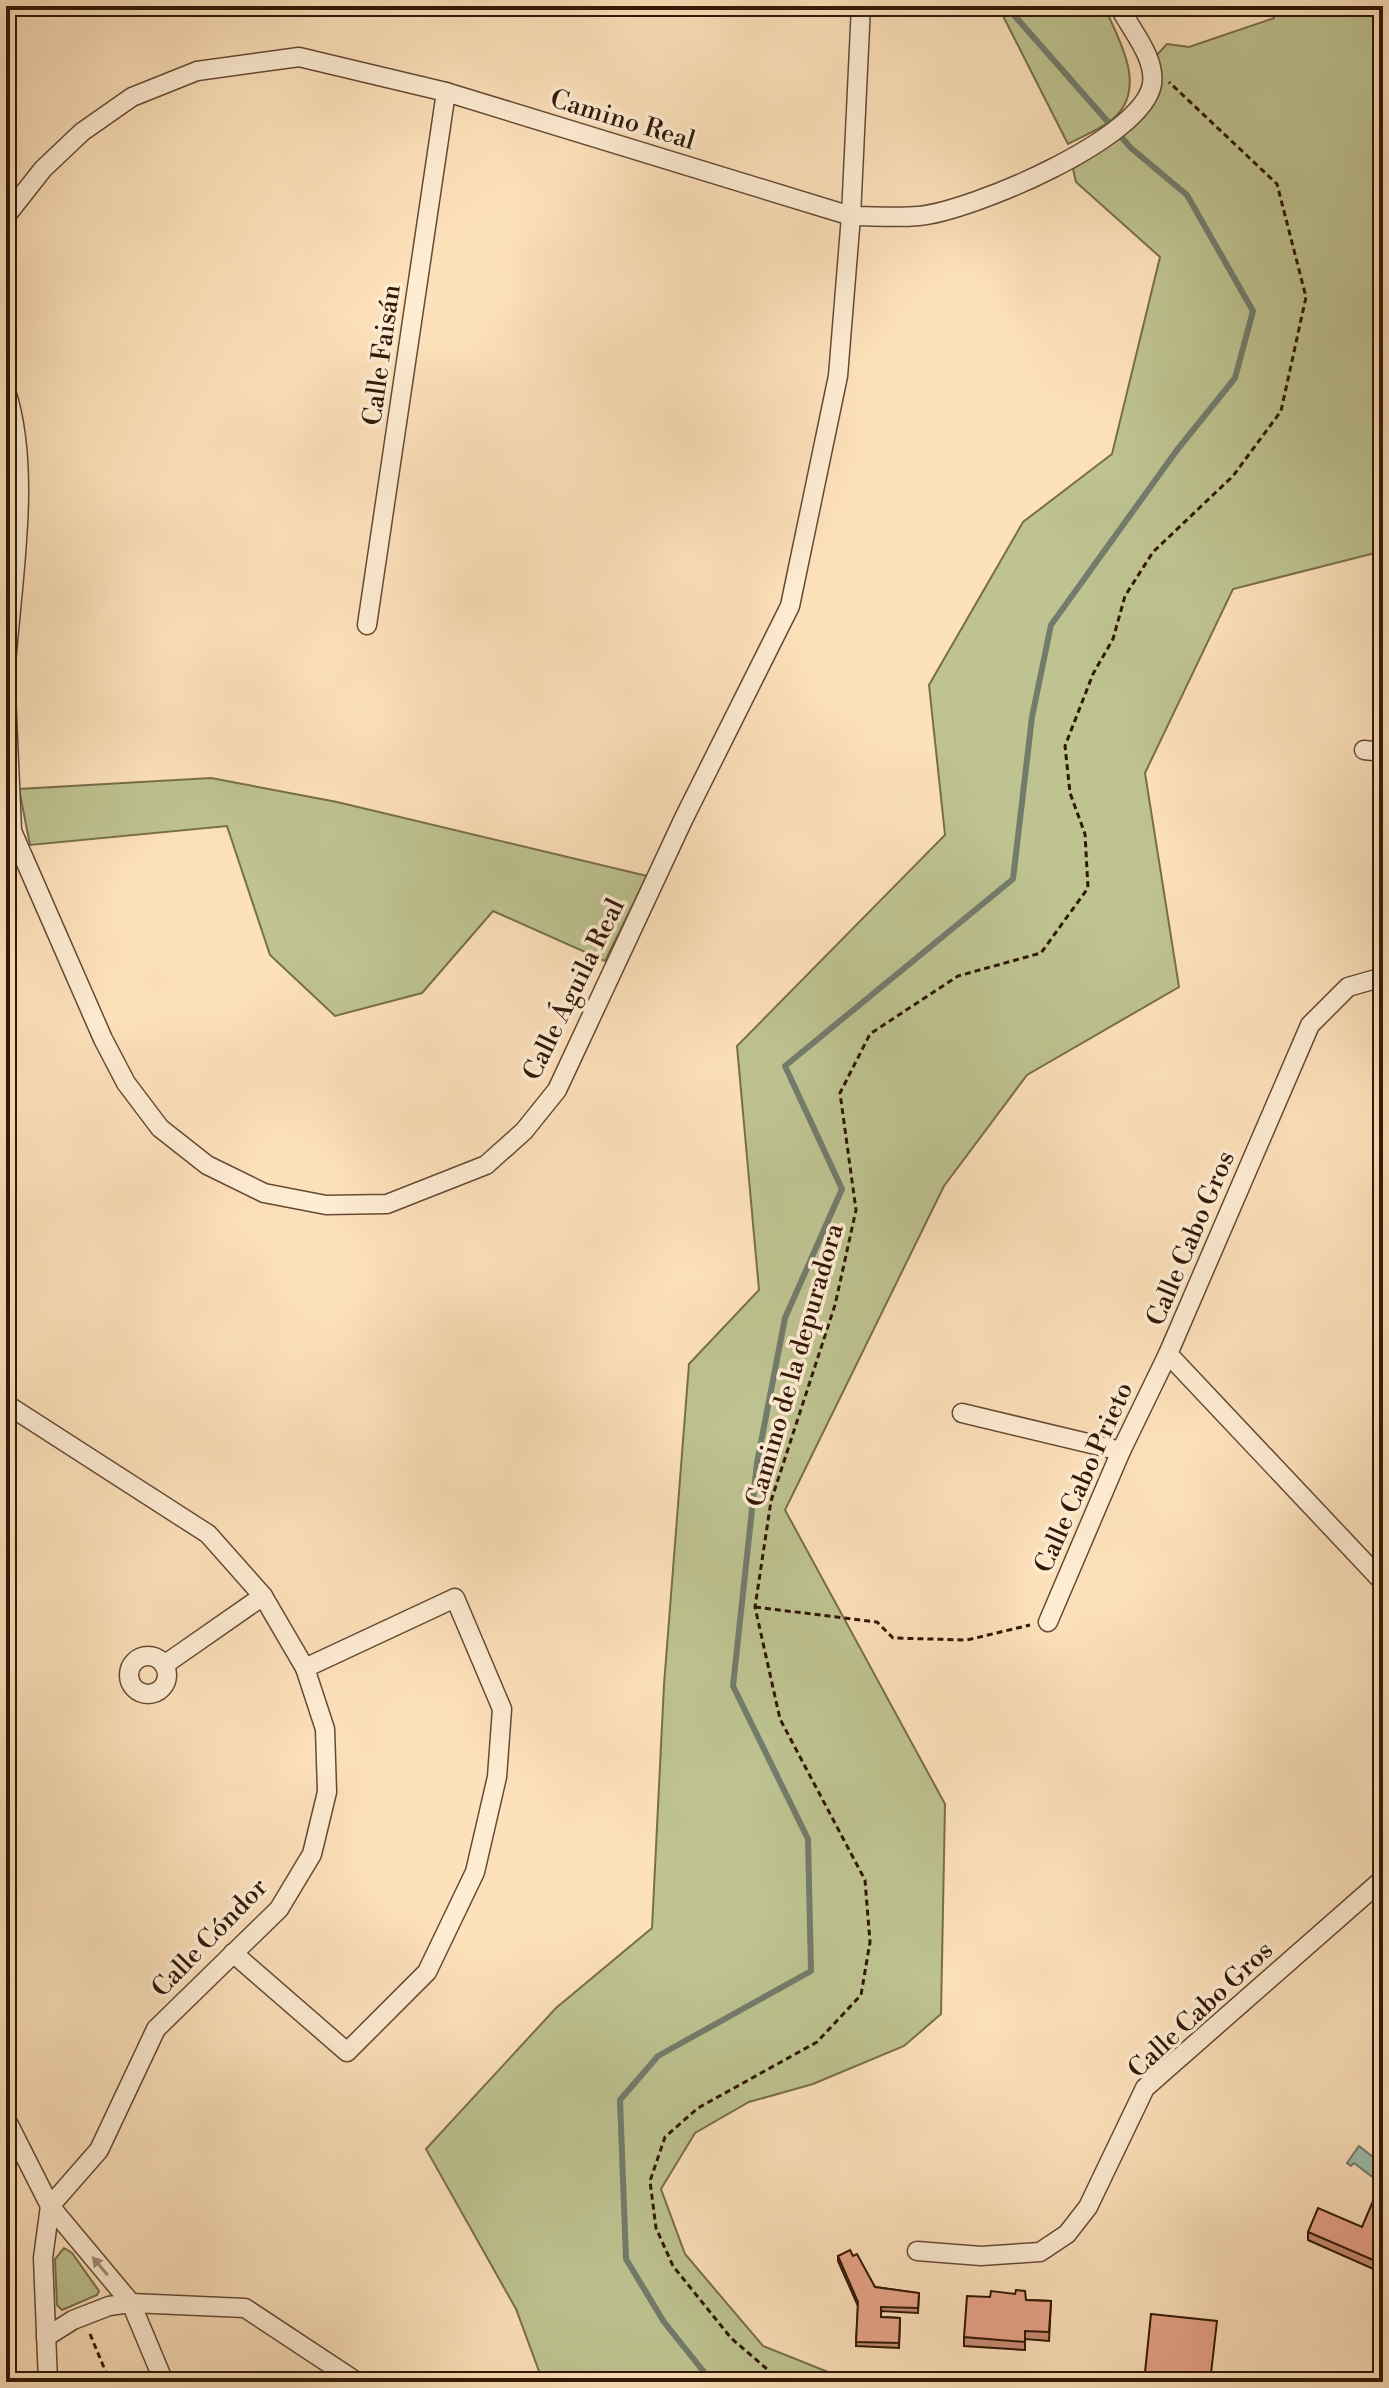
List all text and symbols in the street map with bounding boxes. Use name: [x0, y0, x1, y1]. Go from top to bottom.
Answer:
street label: Camino Real: [547, 83, 699, 157]
street label: Calle Faisán: [356, 283, 408, 428]
street label: Calle Águila Real: [514, 892, 632, 1086]
street label: Calle Cabo Gros: [1140, 1146, 1242, 1331]
street label: Camino de la depuradora: [739, 1219, 851, 1511]
street label: Calle Cabo Prieto: [1028, 1377, 1140, 1578]
street label: Calle Cóndor: [145, 1871, 275, 2004]
street label: Calle Cabo Gros: [1121, 1934, 1280, 2085]
one-way arrow: [92, 2256, 109, 2276]

